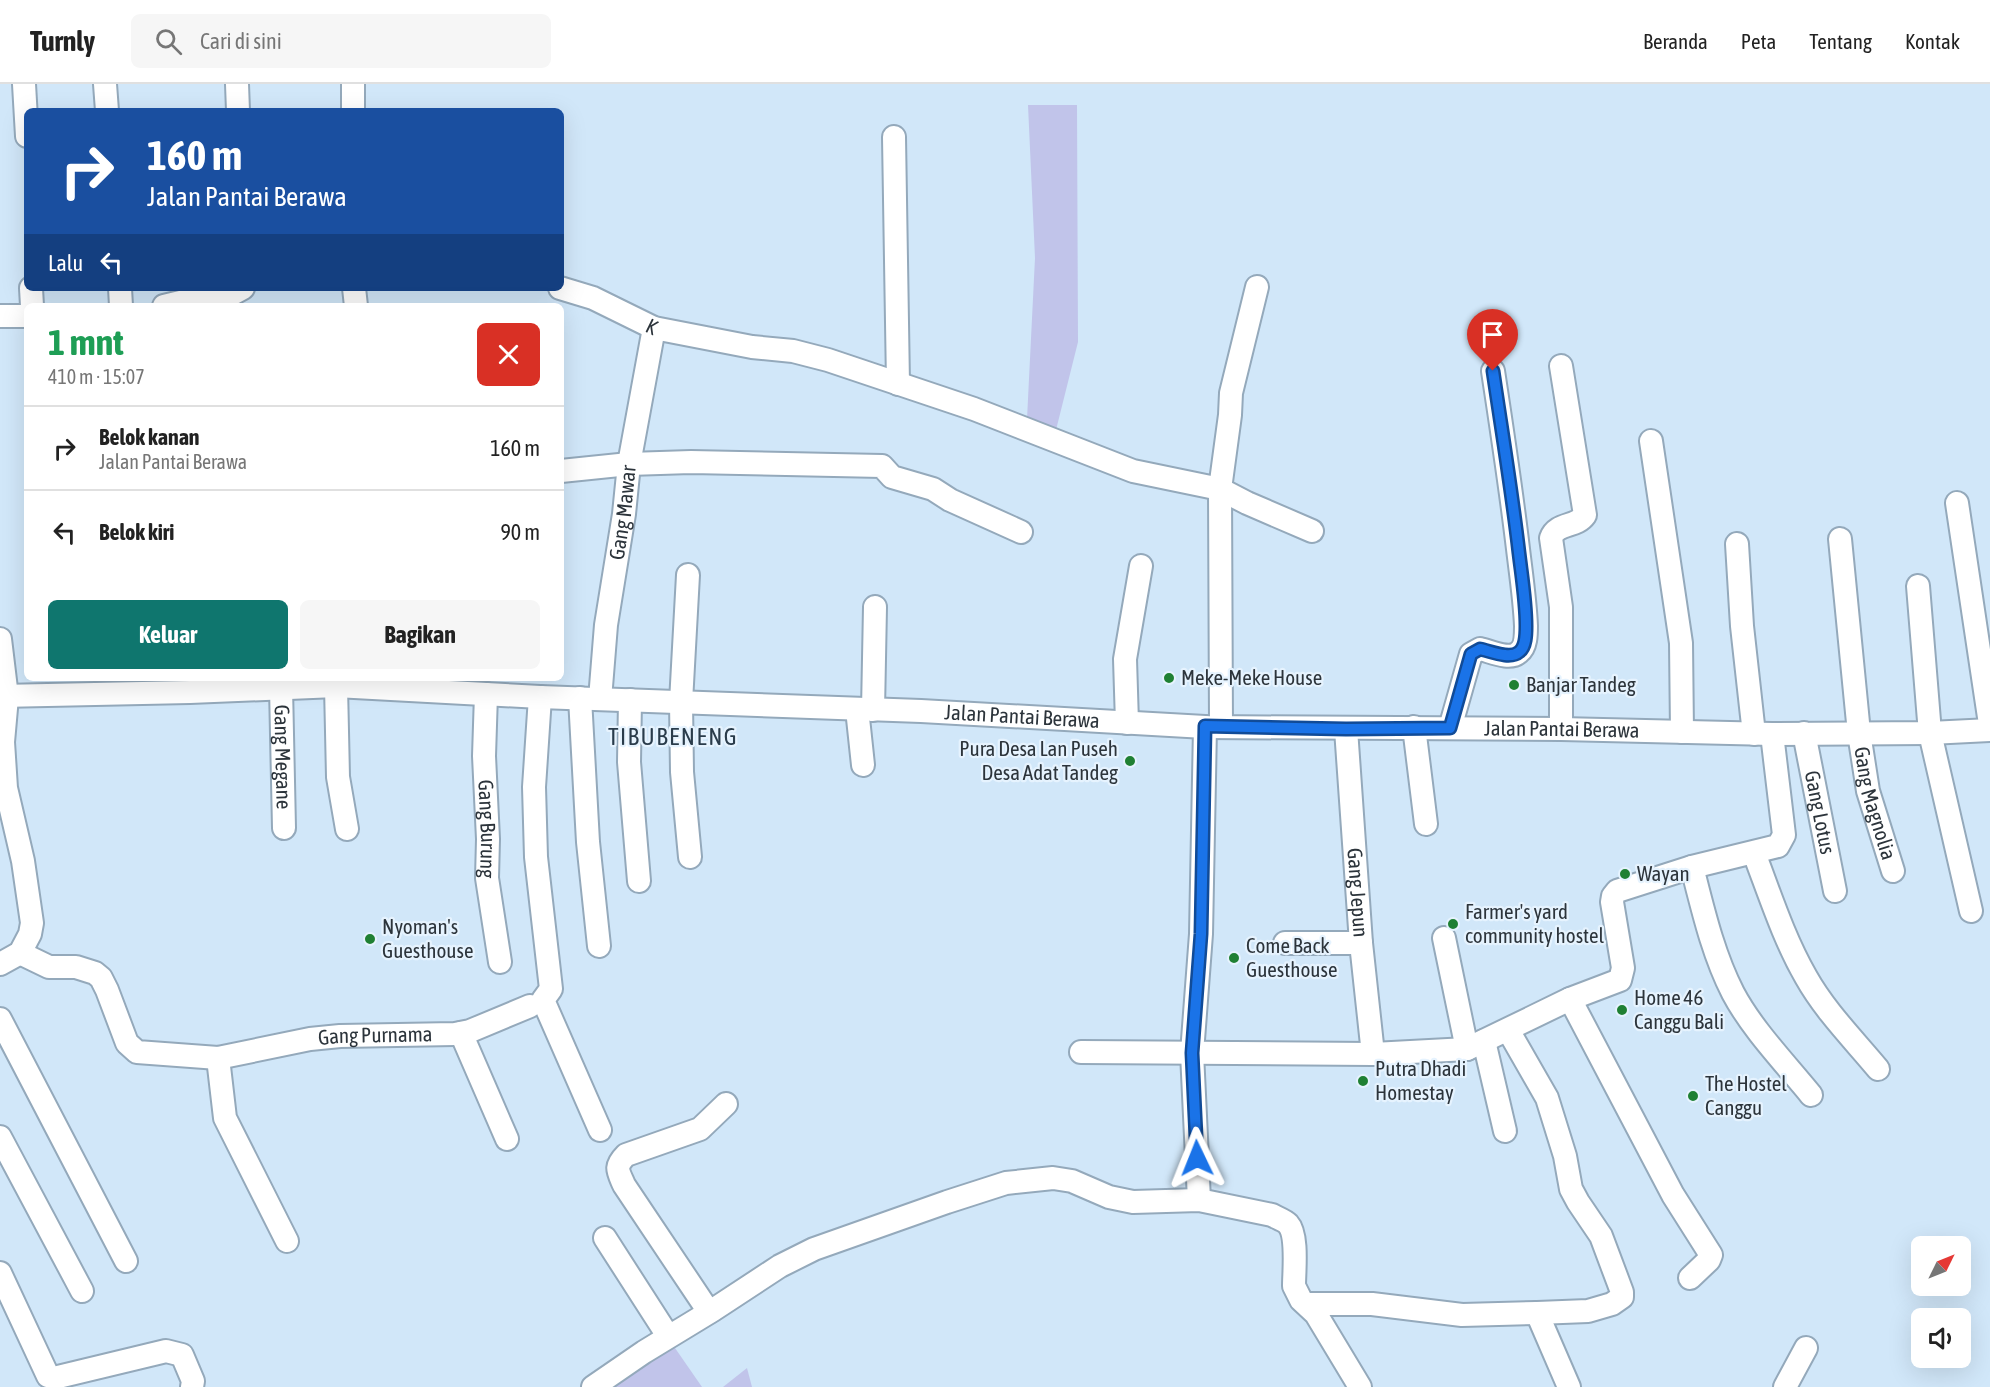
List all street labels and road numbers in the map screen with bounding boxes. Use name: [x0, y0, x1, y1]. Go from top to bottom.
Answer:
street label: K: [642, 313, 663, 339]
street label: Gang Mawar: [604, 463, 640, 561]
street label: Jalan Pantai Berawa: [944, 699, 1100, 732]
street label: Gang Megane: [270, 704, 297, 810]
street label: Jalan Pantai Berawa: [1484, 716, 1640, 742]
street label: Gang Magnolia: [1850, 745, 1902, 862]
street label: Gang Lotus: [1801, 768, 1841, 856]
street label: Gang Burung: [474, 779, 501, 879]
street label: Gang Jepun: [1343, 847, 1374, 938]
street label: Gang Purnama: [317, 1021, 433, 1049]

